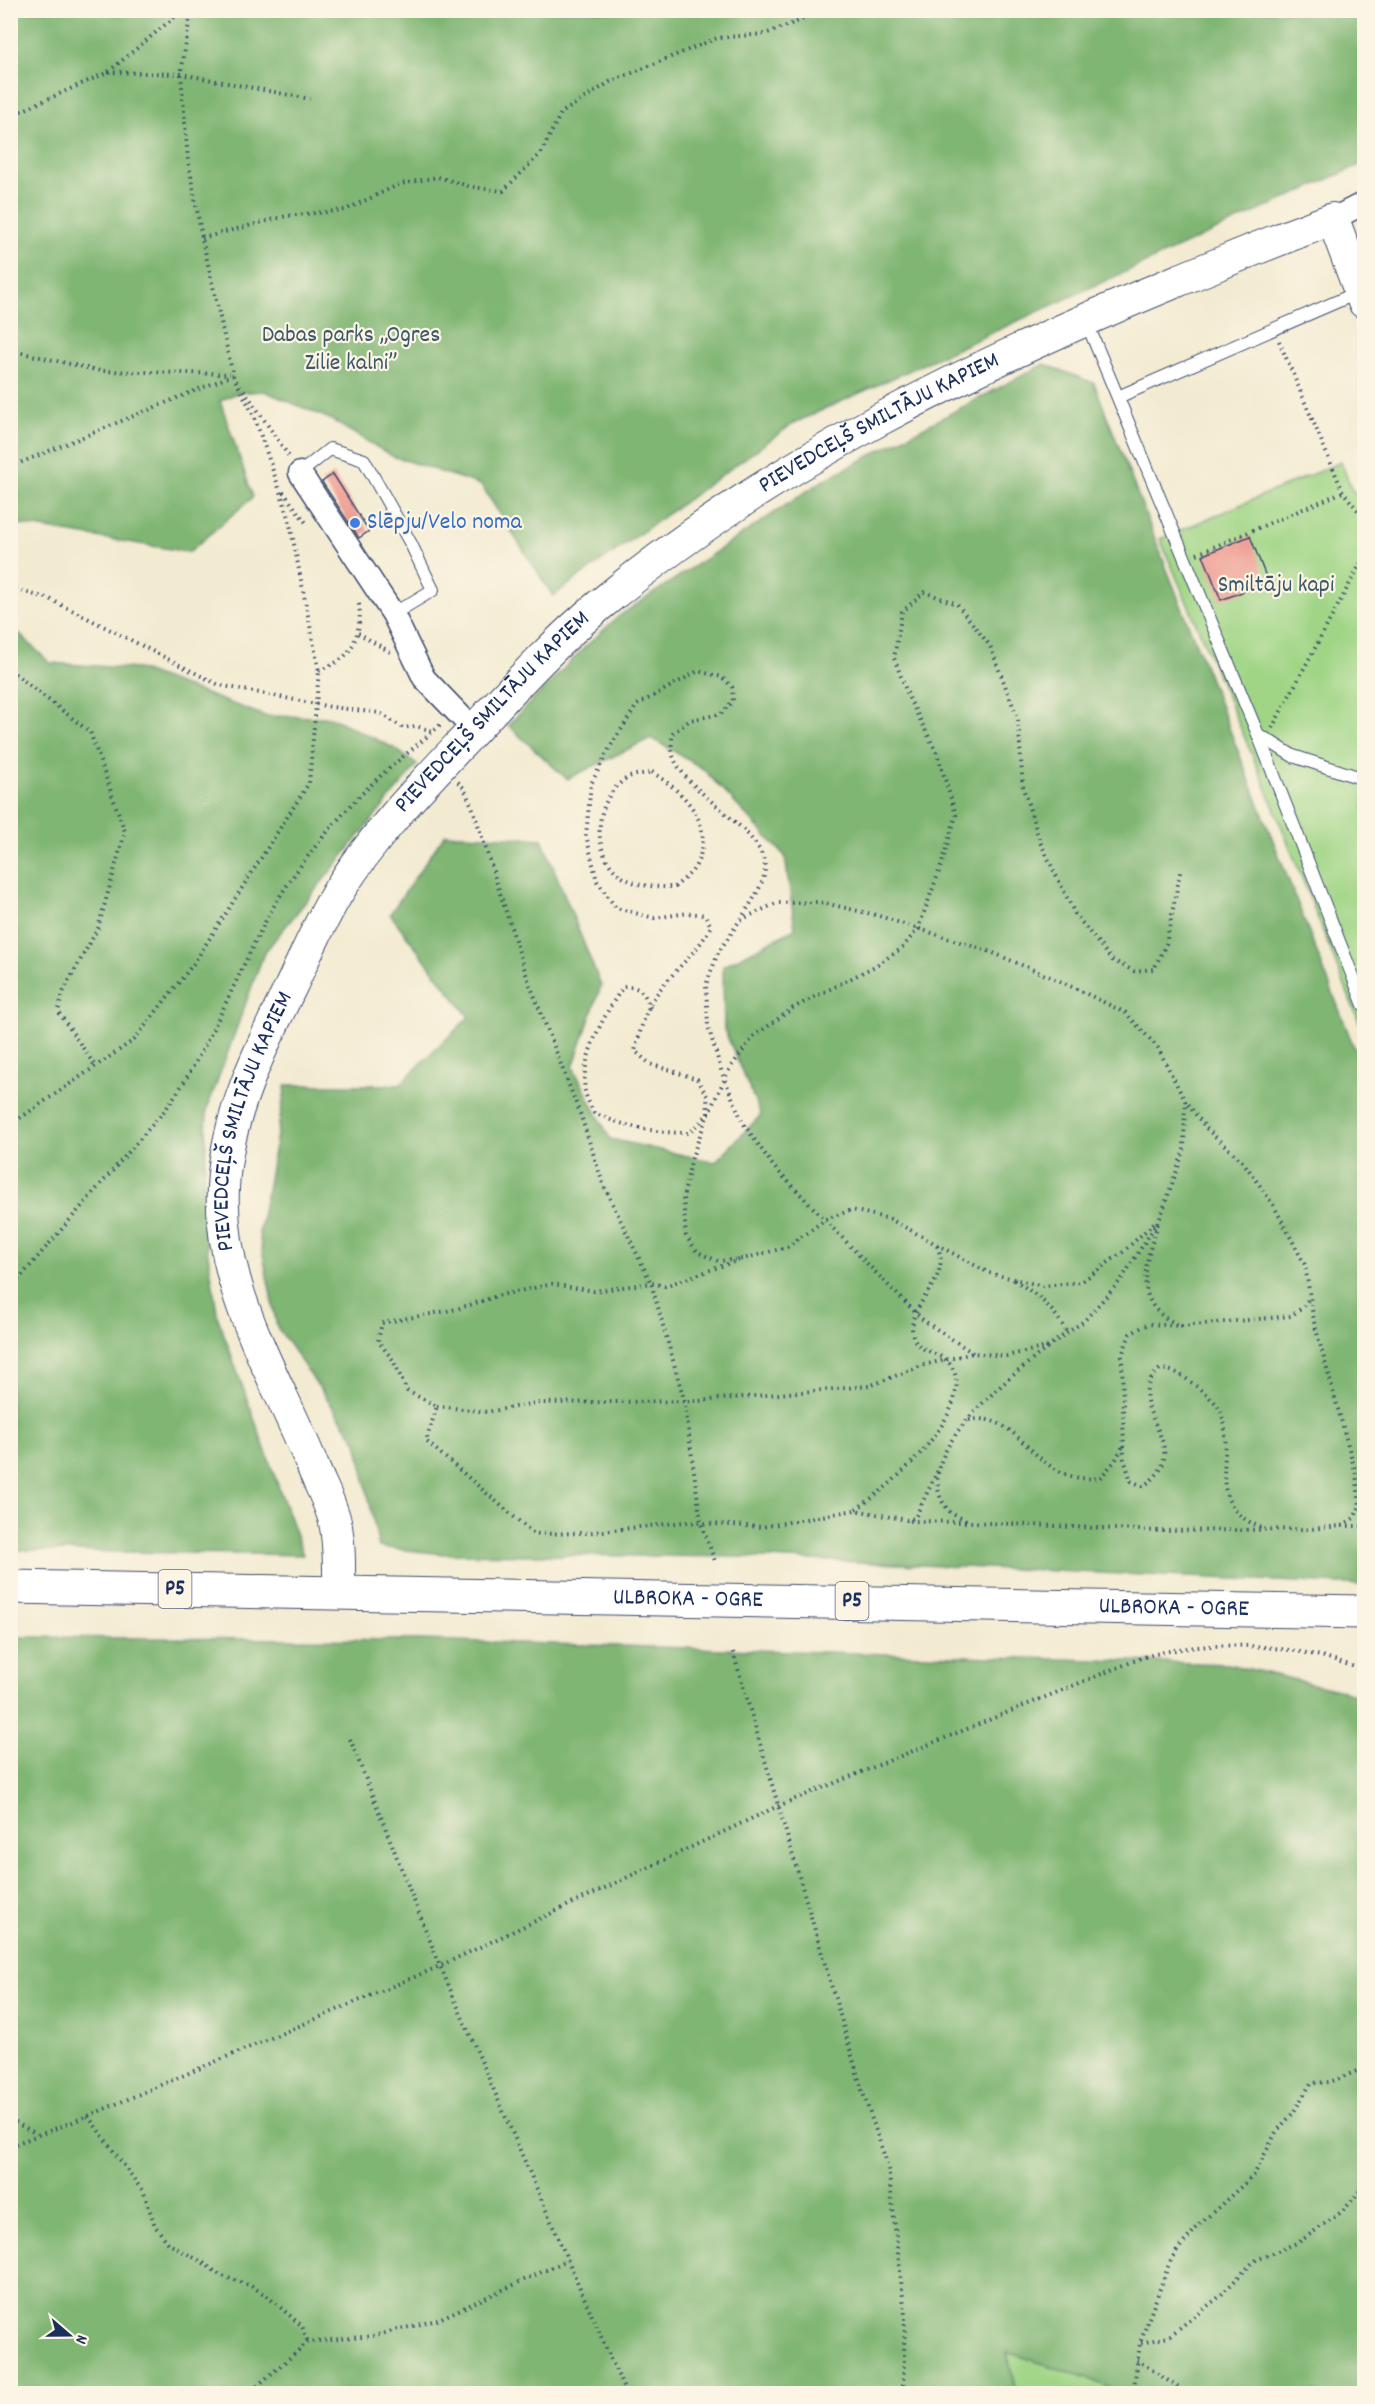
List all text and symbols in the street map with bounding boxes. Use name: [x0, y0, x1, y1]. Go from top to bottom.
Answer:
park label: Dabas parks „Ogres Zilie kalni”: [262, 319, 440, 381]
street label: PIEVEDCEĻŠ SMILTĀJU KAPIEM: [752, 344, 1005, 503]
place label: Slēpju/Velo noma: [367, 506, 522, 540]
marker: Slēpju/Velo noma: [348, 516, 362, 530]
park label: Smiltāju kapi: [1218, 569, 1334, 603]
street label: PIEVEDCEĻŠ SMILTĀJU KAPIEM: [387, 603, 598, 821]
street label: PIEVEDCEĻŠ SMILTĀJU KAPIEM: [206, 986, 303, 1254]
road number: P5: [158, 1570, 192, 1608]
street label: ULBROKA - OGRE: [612, 1581, 763, 1618]
road number: P5: [836, 1582, 868, 1620]
street label: ULBROKA - OGRE: [1098, 1590, 1249, 1627]
north arrow: [39, 2305, 99, 2365]
text: N: [69, 2332, 93, 2347]

